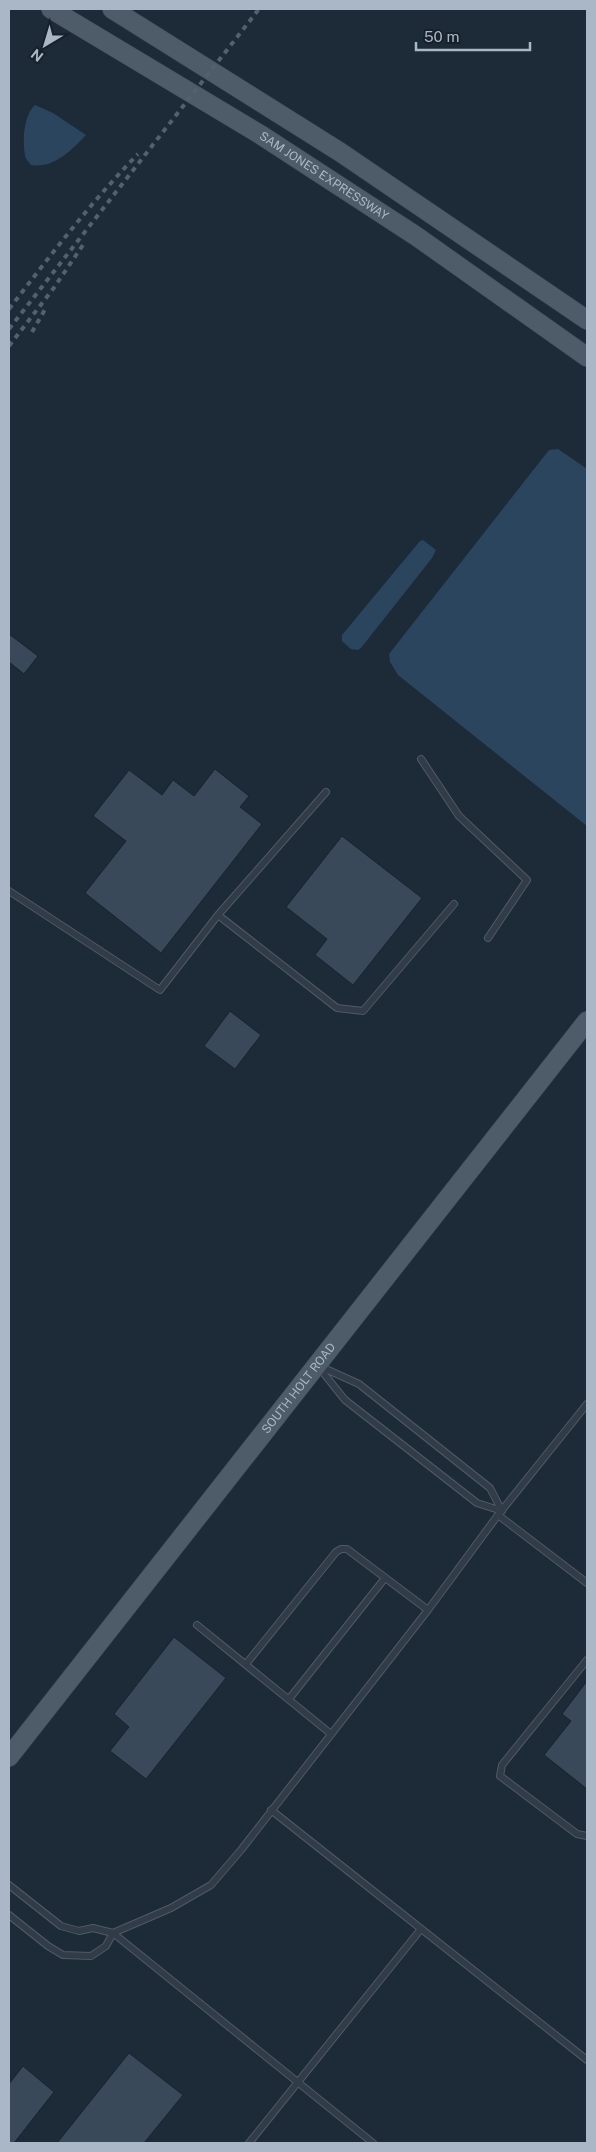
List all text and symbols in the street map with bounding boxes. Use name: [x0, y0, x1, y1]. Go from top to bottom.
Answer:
north arrow: [20, 20, 70, 70]
scale bar: [416, 20, 530, 52]
text: 50 m: [424, 28, 459, 45]
text: N: [28, 46, 46, 65]
street label: SAM JONES EXPRESSWAY: [257, 129, 392, 224]
street label: SOUTH HOLT ROAD: [259, 1340, 339, 1436]

